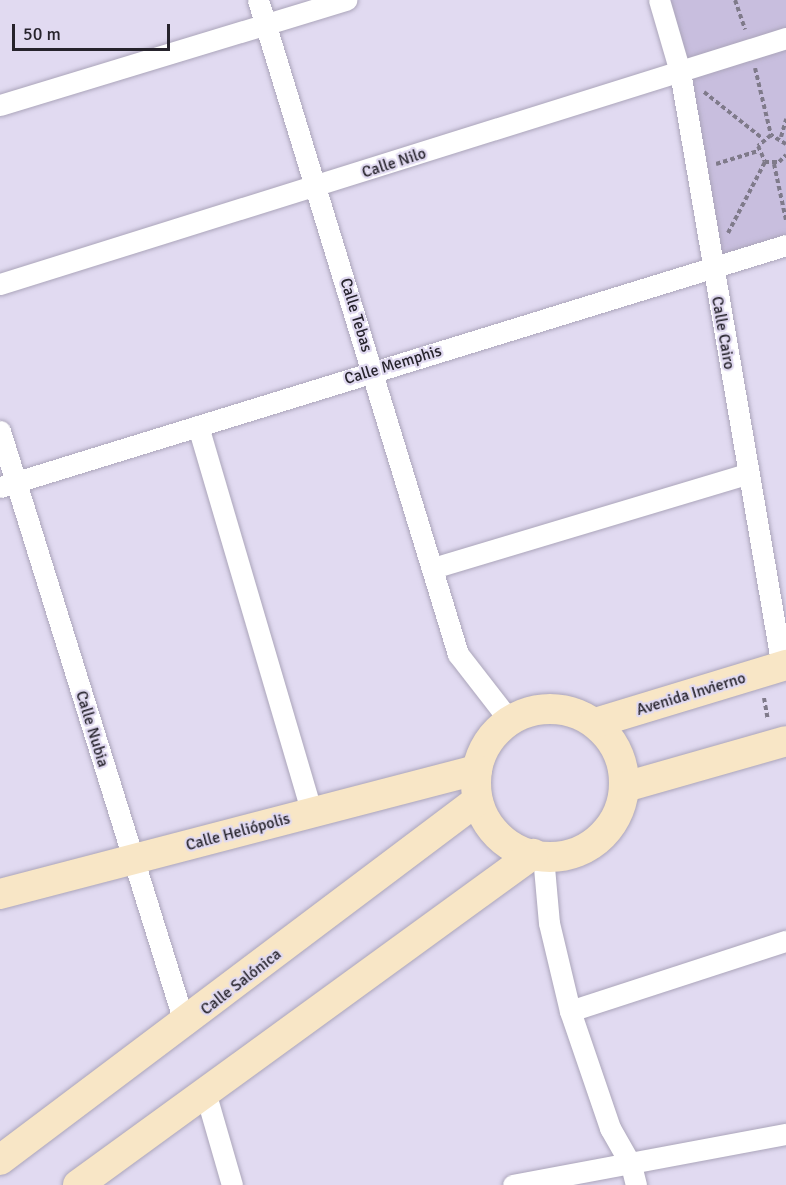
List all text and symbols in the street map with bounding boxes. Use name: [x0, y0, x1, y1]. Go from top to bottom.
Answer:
scale bar: [15, 12, 172, 50]
text: 50 m: [23, 23, 61, 45]
street label: Calle Nilo: [359, 144, 429, 182]
street label: Calle Tebas: [336, 276, 376, 354]
street label: Calle Cairo: [707, 295, 739, 371]
street label: Calle Memphis: [342, 341, 444, 389]
street label: Avenida Invierno: [634, 668, 748, 720]
street label: Calle Nubia: [71, 689, 113, 769]
street label: Calle Heliópolis: [184, 809, 292, 855]
street label: Calle Salónica: [197, 945, 285, 1019]

